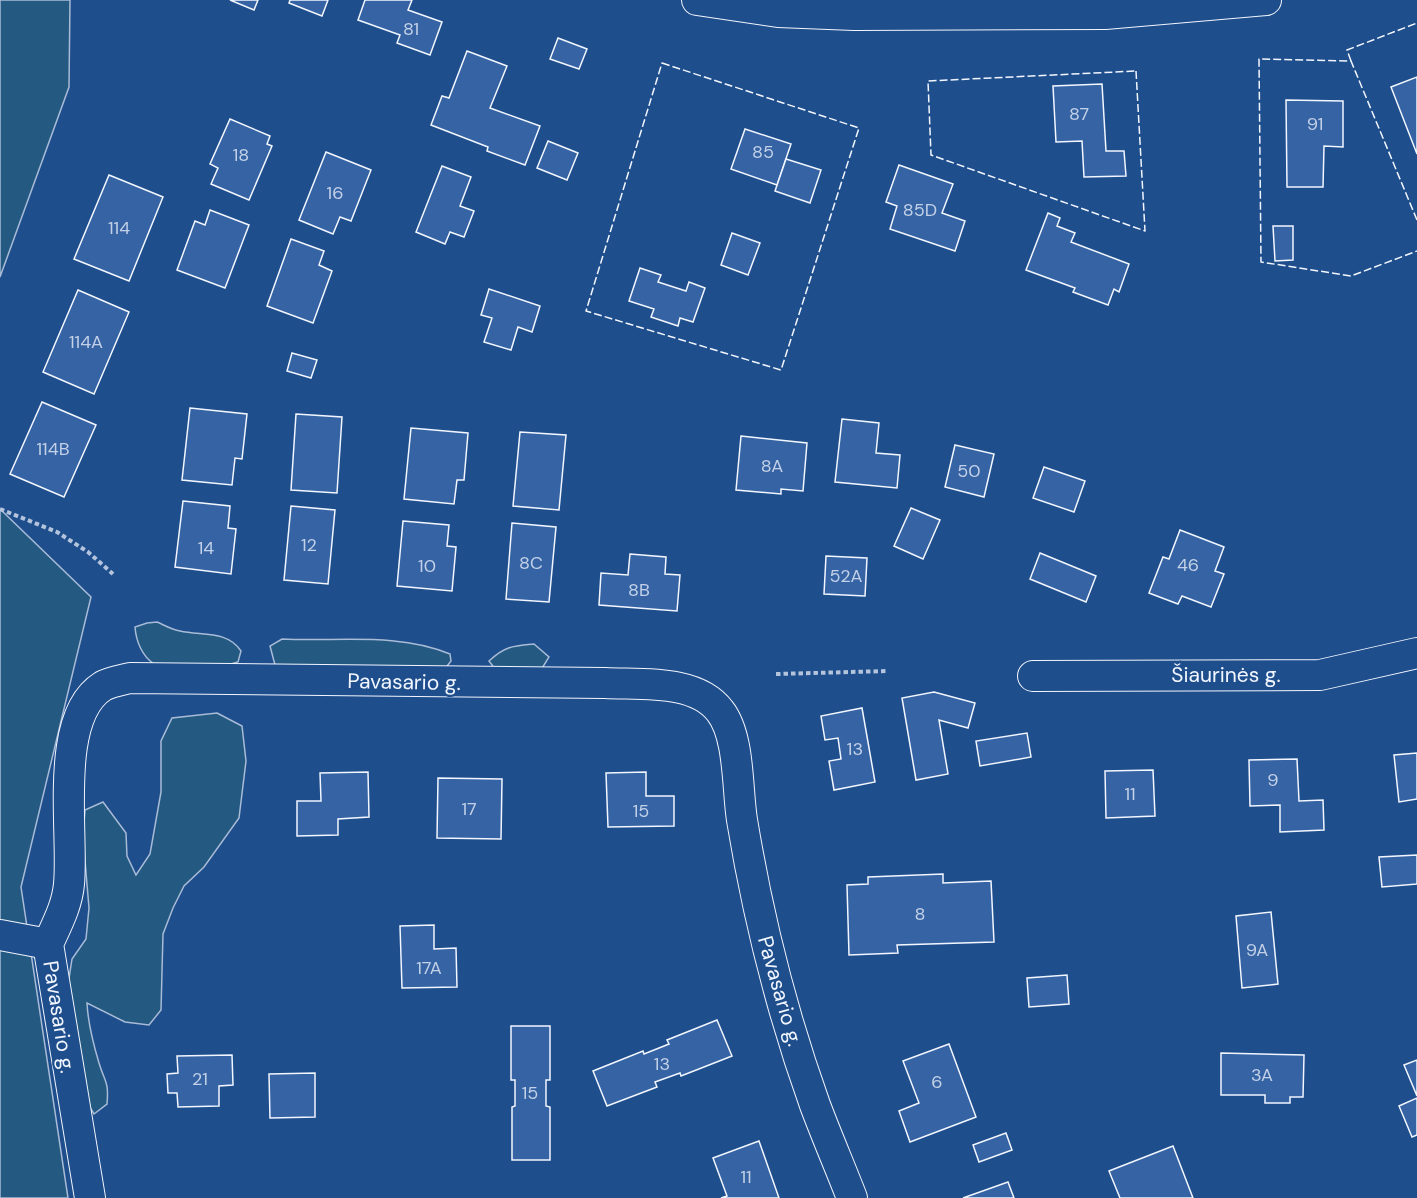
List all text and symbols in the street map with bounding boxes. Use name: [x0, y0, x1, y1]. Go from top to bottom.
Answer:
house number: 81: [403, 17, 419, 41]
house number: 87: [1069, 102, 1089, 126]
house number: 91: [1307, 112, 1323, 136]
house number: 85: [752, 140, 774, 164]
house number: 18: [233, 143, 249, 167]
house number: 16: [327, 181, 343, 205]
house number: 85D: [903, 198, 937, 222]
house number: 114: [108, 216, 130, 240]
house number: 114A: [69, 330, 103, 354]
house number: 114B: [36, 437, 70, 461]
house number: 8A: [761, 454, 783, 478]
house number: 50: [957, 459, 981, 483]
house number: 12: [301, 533, 317, 557]
house number: 14: [198, 536, 214, 560]
house number: 8C: [519, 551, 543, 575]
house number: 46: [1177, 553, 1199, 577]
house number: 10: [418, 554, 436, 578]
house number: 52A: [830, 564, 863, 588]
house number: 8B: [628, 578, 650, 602]
street label: Šiaurinės g.: [1171, 661, 1281, 689]
street label: Pavasario g.: [347, 667, 461, 697]
house number: 13: [847, 737, 863, 761]
house number: 9: [1267, 768, 1279, 792]
house number: 11: [1124, 782, 1136, 806]
house number: 17: [461, 797, 477, 821]
house number: 15: [633, 799, 649, 823]
house number: 8: [915, 902, 925, 926]
street label: Pavasario g.: [751, 933, 809, 1049]
house number: 9A: [1246, 938, 1268, 962]
house number: 17A: [416, 956, 442, 980]
street label: Pavasario g.: [36, 959, 82, 1075]
house number: 13: [654, 1052, 670, 1076]
house number: 3A: [1251, 1063, 1273, 1087]
house number: 21: [192, 1067, 208, 1091]
house number: 6: [931, 1070, 943, 1094]
house number: 15: [522, 1081, 538, 1105]
house number: 11: [740, 1165, 752, 1189]

